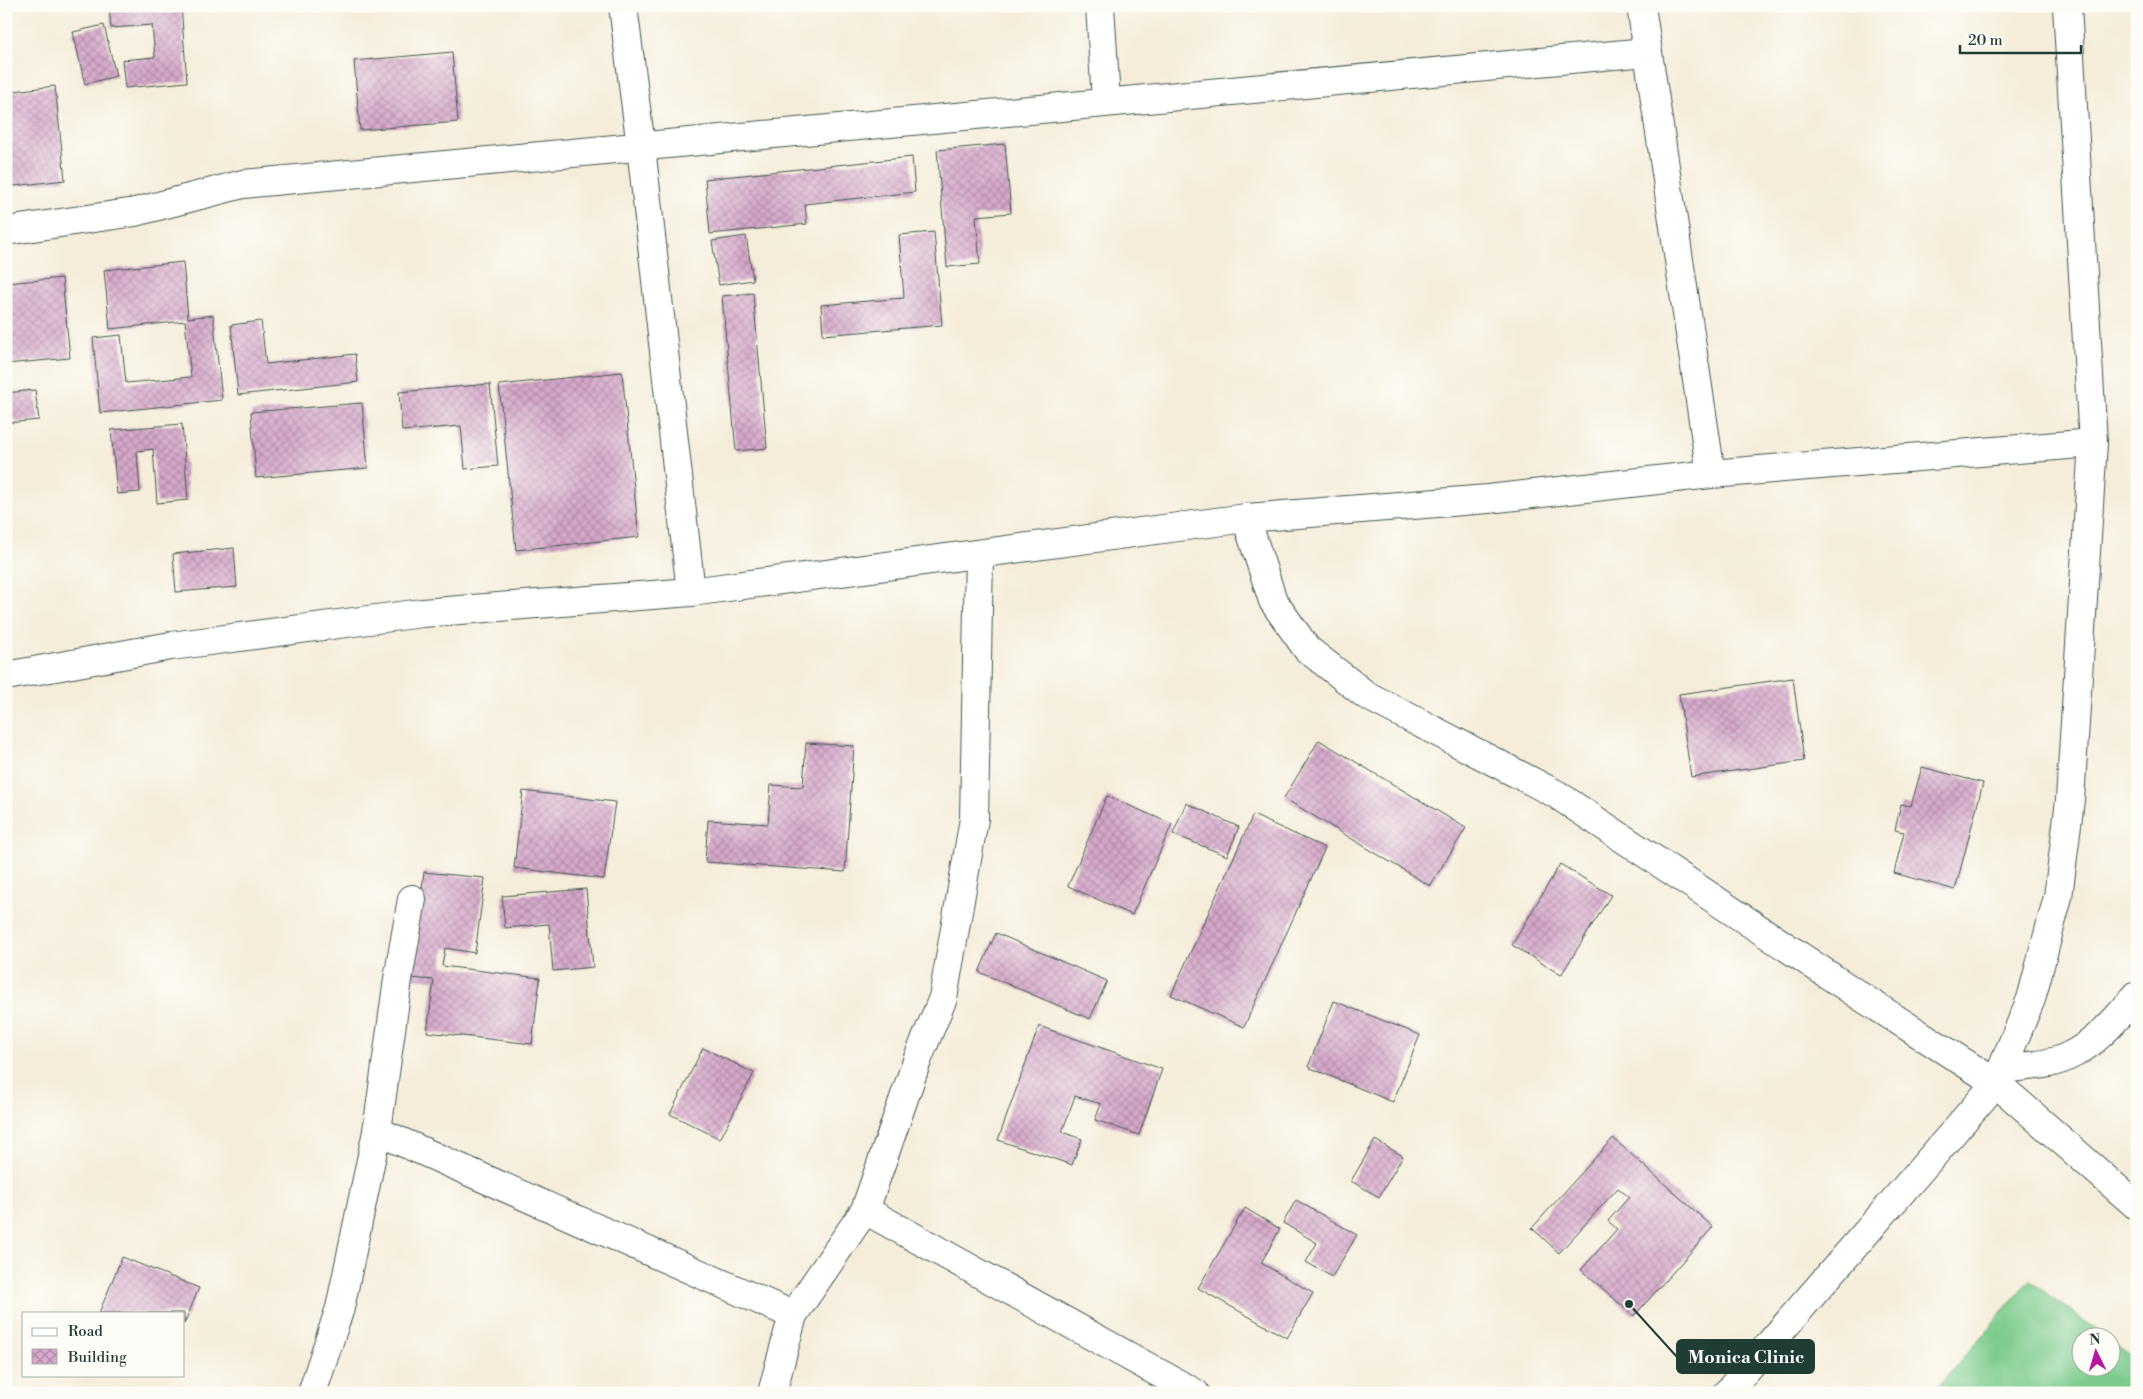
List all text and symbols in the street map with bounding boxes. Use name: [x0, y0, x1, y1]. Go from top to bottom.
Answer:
scale bar: [1960, 22, 2082, 54]
text: 20 m: [1968, 31, 2003, 50]
legend: [22, 1312, 185, 1376]
text: Road: [68, 1322, 103, 1341]
north arrow: [2070, 1326, 2120, 1376]
text: N: [2089, 1331, 2101, 1349]
callout: Monica Clinic: [1677, 1340, 1814, 1373]
text: Monica Clinic: [1688, 1346, 1804, 1369]
text: Building: [67, 1348, 127, 1367]

